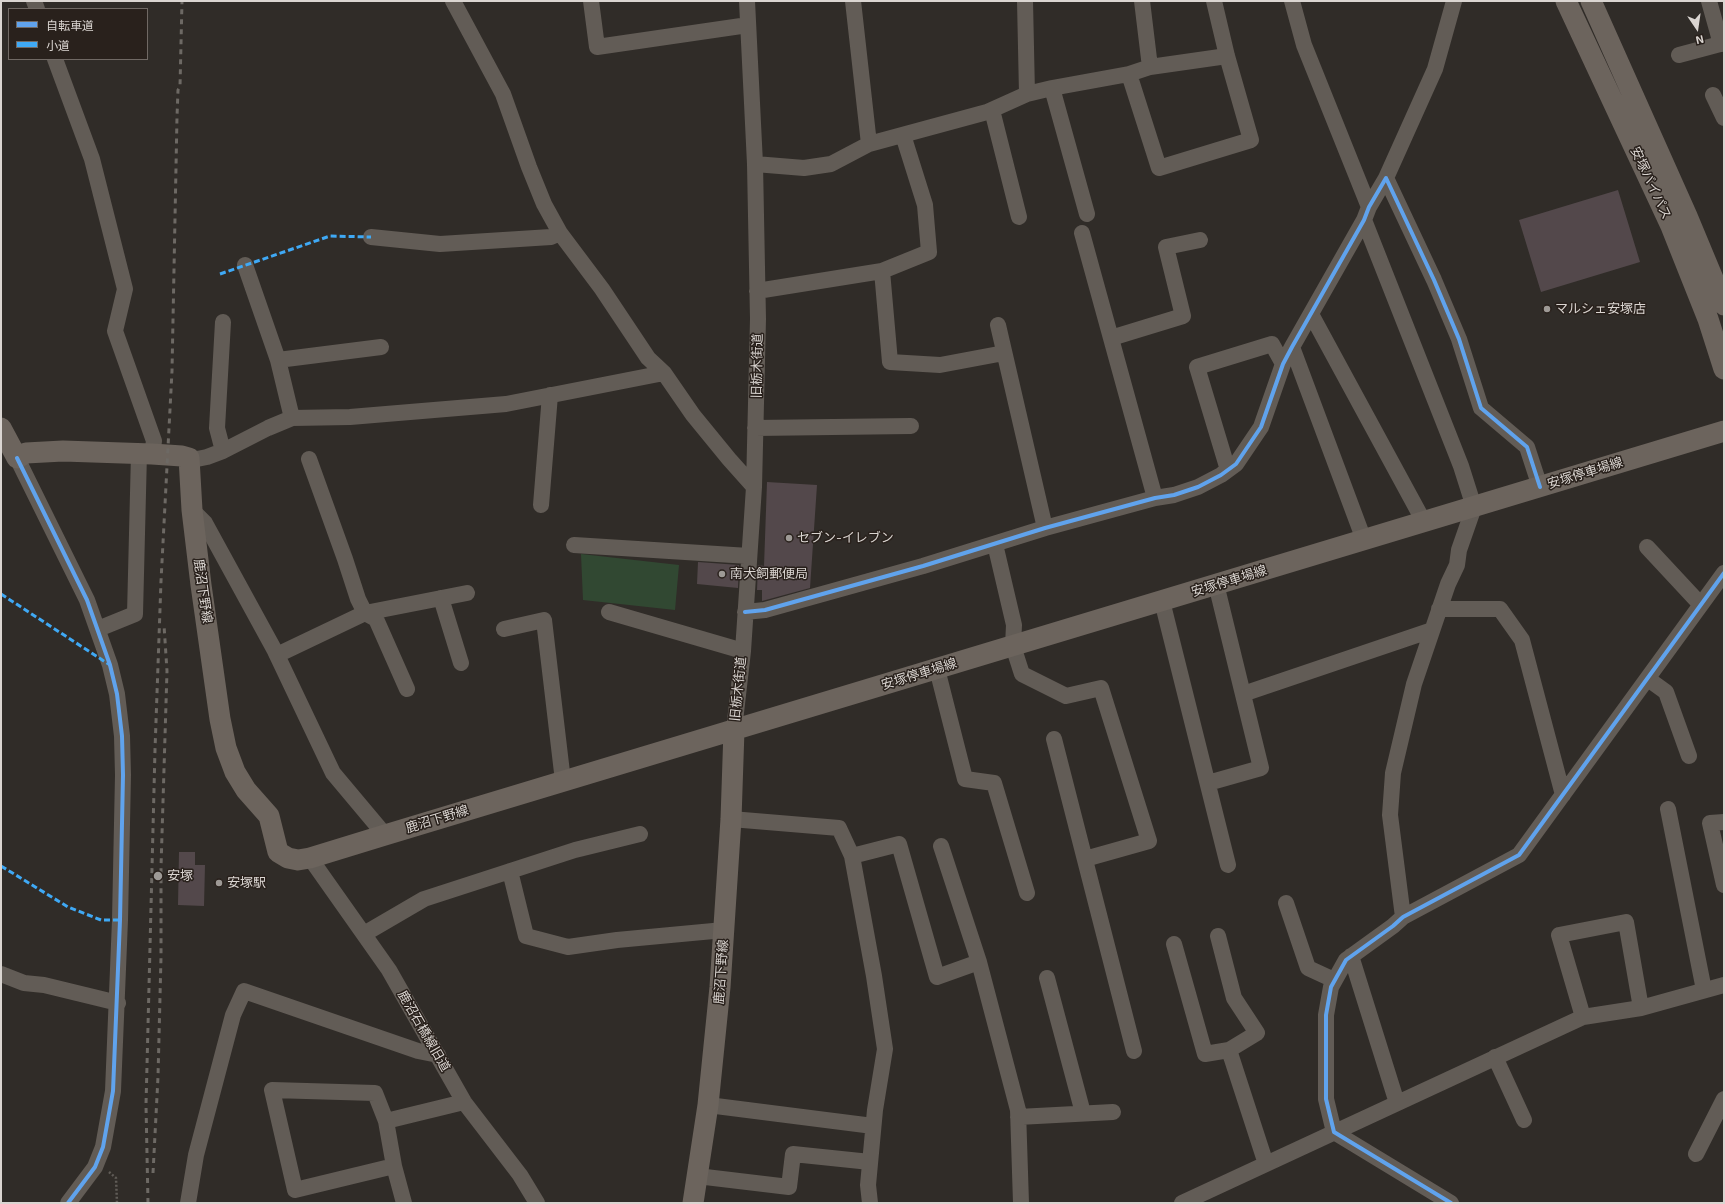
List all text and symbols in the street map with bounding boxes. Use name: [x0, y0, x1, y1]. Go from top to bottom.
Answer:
legend: [8, 8, 148, 60]
north arrow: [1677, 8, 1717, 48]
text: 自転車道: [46, 18, 94, 32]
text: N: [1694, 33, 1705, 47]
text: 小道: [46, 38, 70, 52]
street label: 安塚バイパス: [1627, 144, 1675, 222]
place label: マルシェ安塚店: [1555, 301, 1646, 317]
marker: マルシェ安塚店: [1542, 304, 1552, 314]
street label: 旧栃木街道: [749, 333, 765, 399]
street label: 安塚停車場線: [1545, 454, 1625, 492]
place label: セブン-イレブン: [797, 530, 894, 546]
marker: セブン-イレブン: [784, 533, 794, 543]
street label: 鹿沼下野線: [191, 558, 215, 624]
street label: 安塚停車場線: [1189, 562, 1269, 600]
place label: 南犬飼郵便局: [730, 566, 808, 582]
marker: 南犬飼郵便局: [717, 569, 727, 579]
street label: 安塚停車場線: [879, 655, 959, 693]
street label: 旧栃木街道: [727, 656, 749, 722]
street label: 鹿沼下野線: [404, 802, 470, 836]
place label: 安塚: [167, 868, 193, 884]
marker: 安塚: [152, 870, 164, 882]
place label: 安塚駅: [227, 875, 266, 891]
marker: 安塚駅: [214, 878, 224, 888]
street label: 鹿沼下野線: [711, 939, 731, 1005]
street label: 鹿沼石橋線旧道: [394, 988, 454, 1074]

